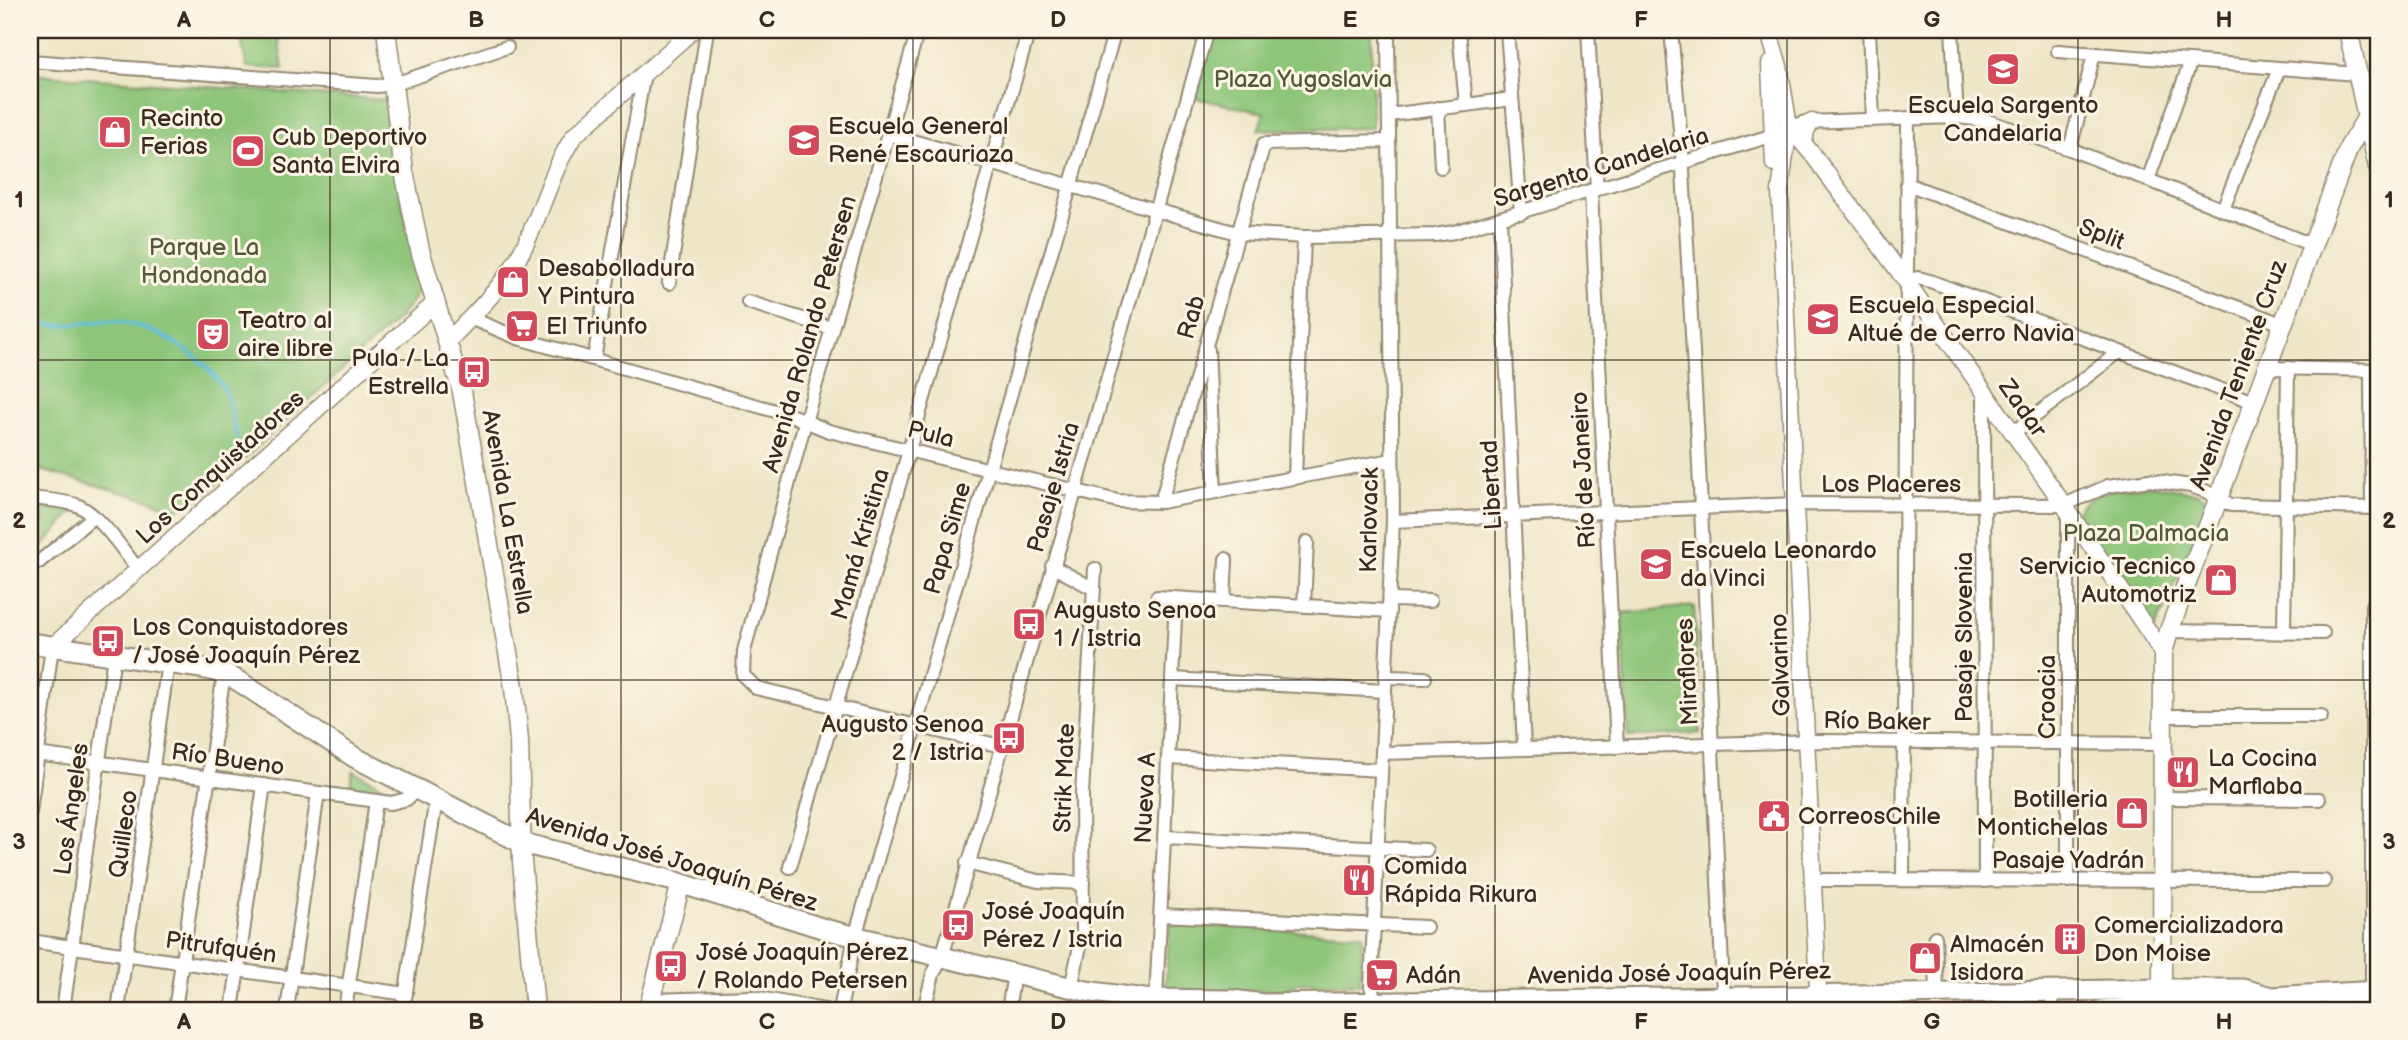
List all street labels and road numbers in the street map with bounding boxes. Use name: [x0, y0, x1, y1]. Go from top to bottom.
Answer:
street label: Sargento Candelaria: [1490, 121, 1712, 214]
street label: Avenida Rolando Petersen: [756, 192, 863, 476]
street label: Split: [2075, 213, 2129, 257]
street label: Avenida Teniente Cruz: [2183, 256, 2294, 494]
street label: Rab: [1171, 292, 1212, 342]
street label: Zadar: [1992, 373, 2053, 443]
street label: Los Conquistadores: [130, 384, 310, 550]
street label: Río de Janeiro: [1565, 391, 1602, 549]
street label: Avenida La Estrella: [475, 408, 540, 617]
street label: Pula: [904, 415, 957, 454]
street label: Pasaje Istria: [1021, 419, 1086, 556]
street label: Libertad: [1475, 439, 1508, 531]
street label: Mamá Kristina: [825, 465, 896, 623]
street label: Karlovack: [1354, 467, 1385, 573]
street label: Los Placeres: [1821, 470, 1961, 499]
street label: Papa Sime: [918, 479, 977, 598]
street label: Pasaje Slovenia: [1950, 552, 1979, 722]
street label: Galvarino: [1764, 613, 1797, 717]
street label: Miraflores: [1670, 618, 1705, 726]
street label: Croacia: [2033, 655, 2062, 739]
street label: Río Baker: [1823, 706, 1931, 737]
street label: Strik Mate: [1048, 723, 1081, 833]
street label: Río Bueno: [169, 737, 286, 782]
street label: Los Ángeles: [47, 741, 95, 877]
street label: Nueva A: [1129, 751, 1162, 844]
street label: Quilleco: [103, 788, 144, 880]
street label: Avenida José Joaquín Pérez: [523, 801, 822, 918]
street label: Pasaje Yadrán: [1992, 846, 2144, 875]
street label: Pitrufquén: [163, 925, 278, 970]
street label: Avenida José Joaquín Pérez: [1527, 956, 1831, 991]

